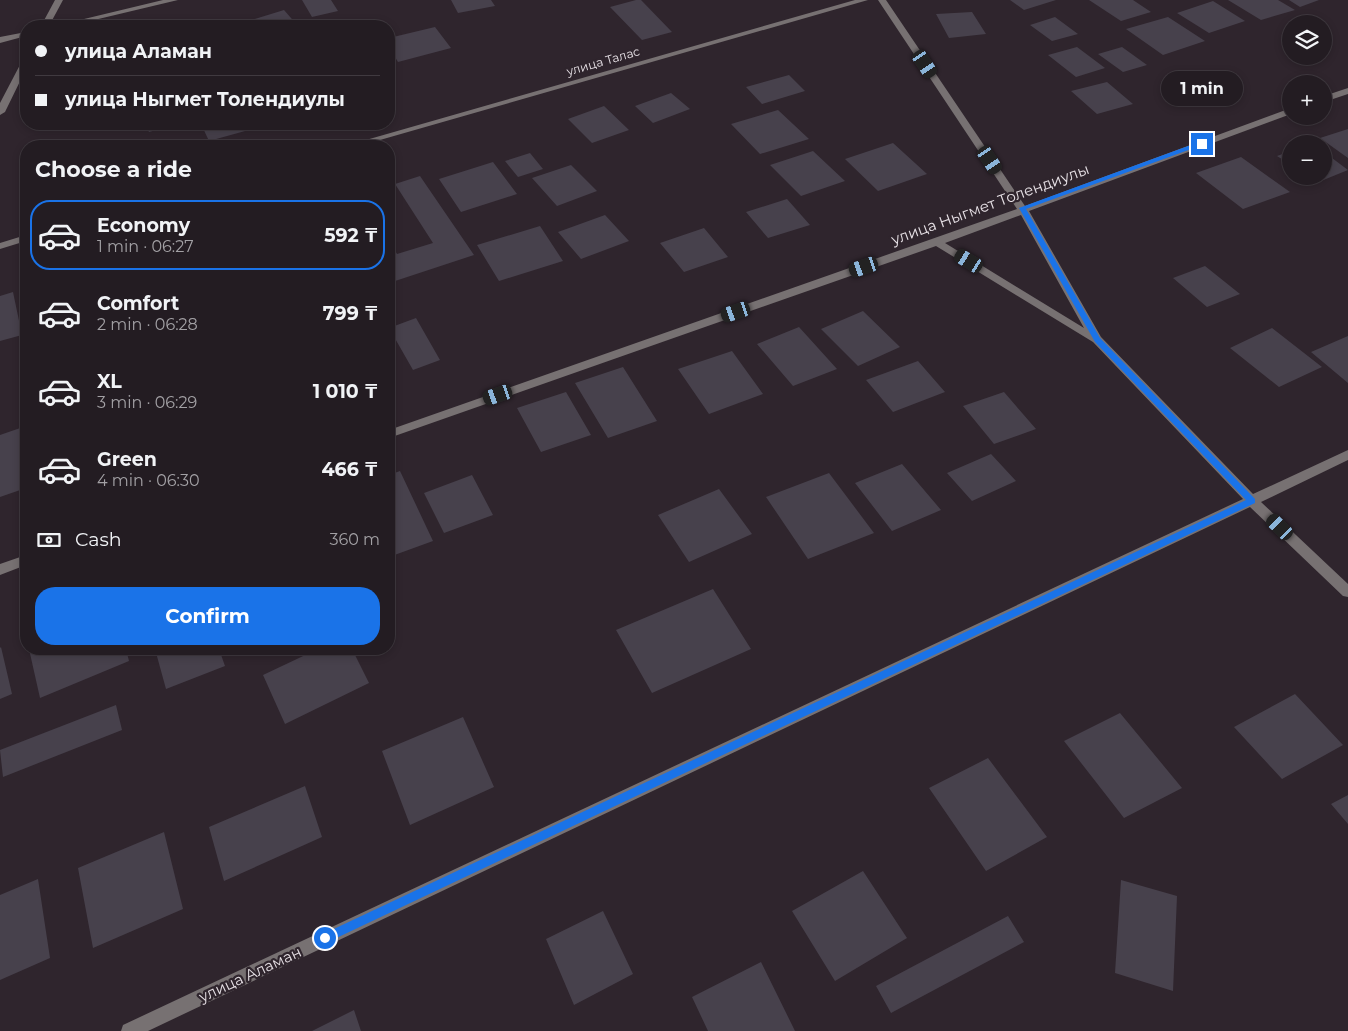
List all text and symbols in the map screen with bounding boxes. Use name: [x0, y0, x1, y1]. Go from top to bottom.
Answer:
map controls: [1282, 15, 1332, 185]
button: layers: [1282, 15, 1332, 65]
text: улица Аламан: [65, 40, 212, 63]
street label: улица Талас: [564, 43, 642, 79]
car: [910, 47, 939, 81]
callout: 1 min: [1161, 72, 1243, 106]
button: +: [1282, 75, 1332, 125]
text: 1 min: [1180, 79, 1224, 98]
text: улица Ныгмет Толендиулы: [65, 88, 345, 111]
route end: [1191, 133, 1213, 155]
button: −: [1282, 135, 1332, 185]
car: [975, 143, 1004, 177]
text: Choose a ride: [35, 156, 192, 183]
street label: улица Ныгмет Толендиулы: [887, 159, 1092, 249]
icon: car: [37, 213, 82, 258]
text: Economy: [97, 214, 190, 237]
text: 592 ₸: [324, 224, 378, 247]
text: 1 min · 06:27: [97, 237, 194, 256]
car: [952, 247, 985, 275]
car: [847, 255, 880, 279]
icon: car: [37, 291, 82, 336]
text: Comfort: [97, 292, 179, 315]
car: [719, 300, 752, 324]
text: 799 ₸: [323, 302, 378, 325]
text: 2 min · 06:28: [97, 315, 198, 334]
icon: car: [37, 369, 82, 414]
text: XL: [97, 370, 122, 393]
text: 1 010 ₸: [313, 380, 378, 403]
car: [481, 383, 514, 407]
text: 3 min · 06:29: [97, 393, 197, 412]
icon: car: [37, 447, 82, 492]
text: Green: [97, 448, 157, 471]
text: 466 ₸: [321, 458, 378, 481]
text: 4 min · 06:30: [97, 471, 200, 490]
car: [1264, 511, 1296, 543]
icon: cash: [35, 526, 63, 554]
text: Cash: [75, 528, 122, 551]
text: 360 m: [329, 530, 380, 549]
button: Confirm: [35, 587, 380, 645]
route start: [314, 927, 336, 949]
street label: улица Аламан: [195, 942, 304, 1006]

